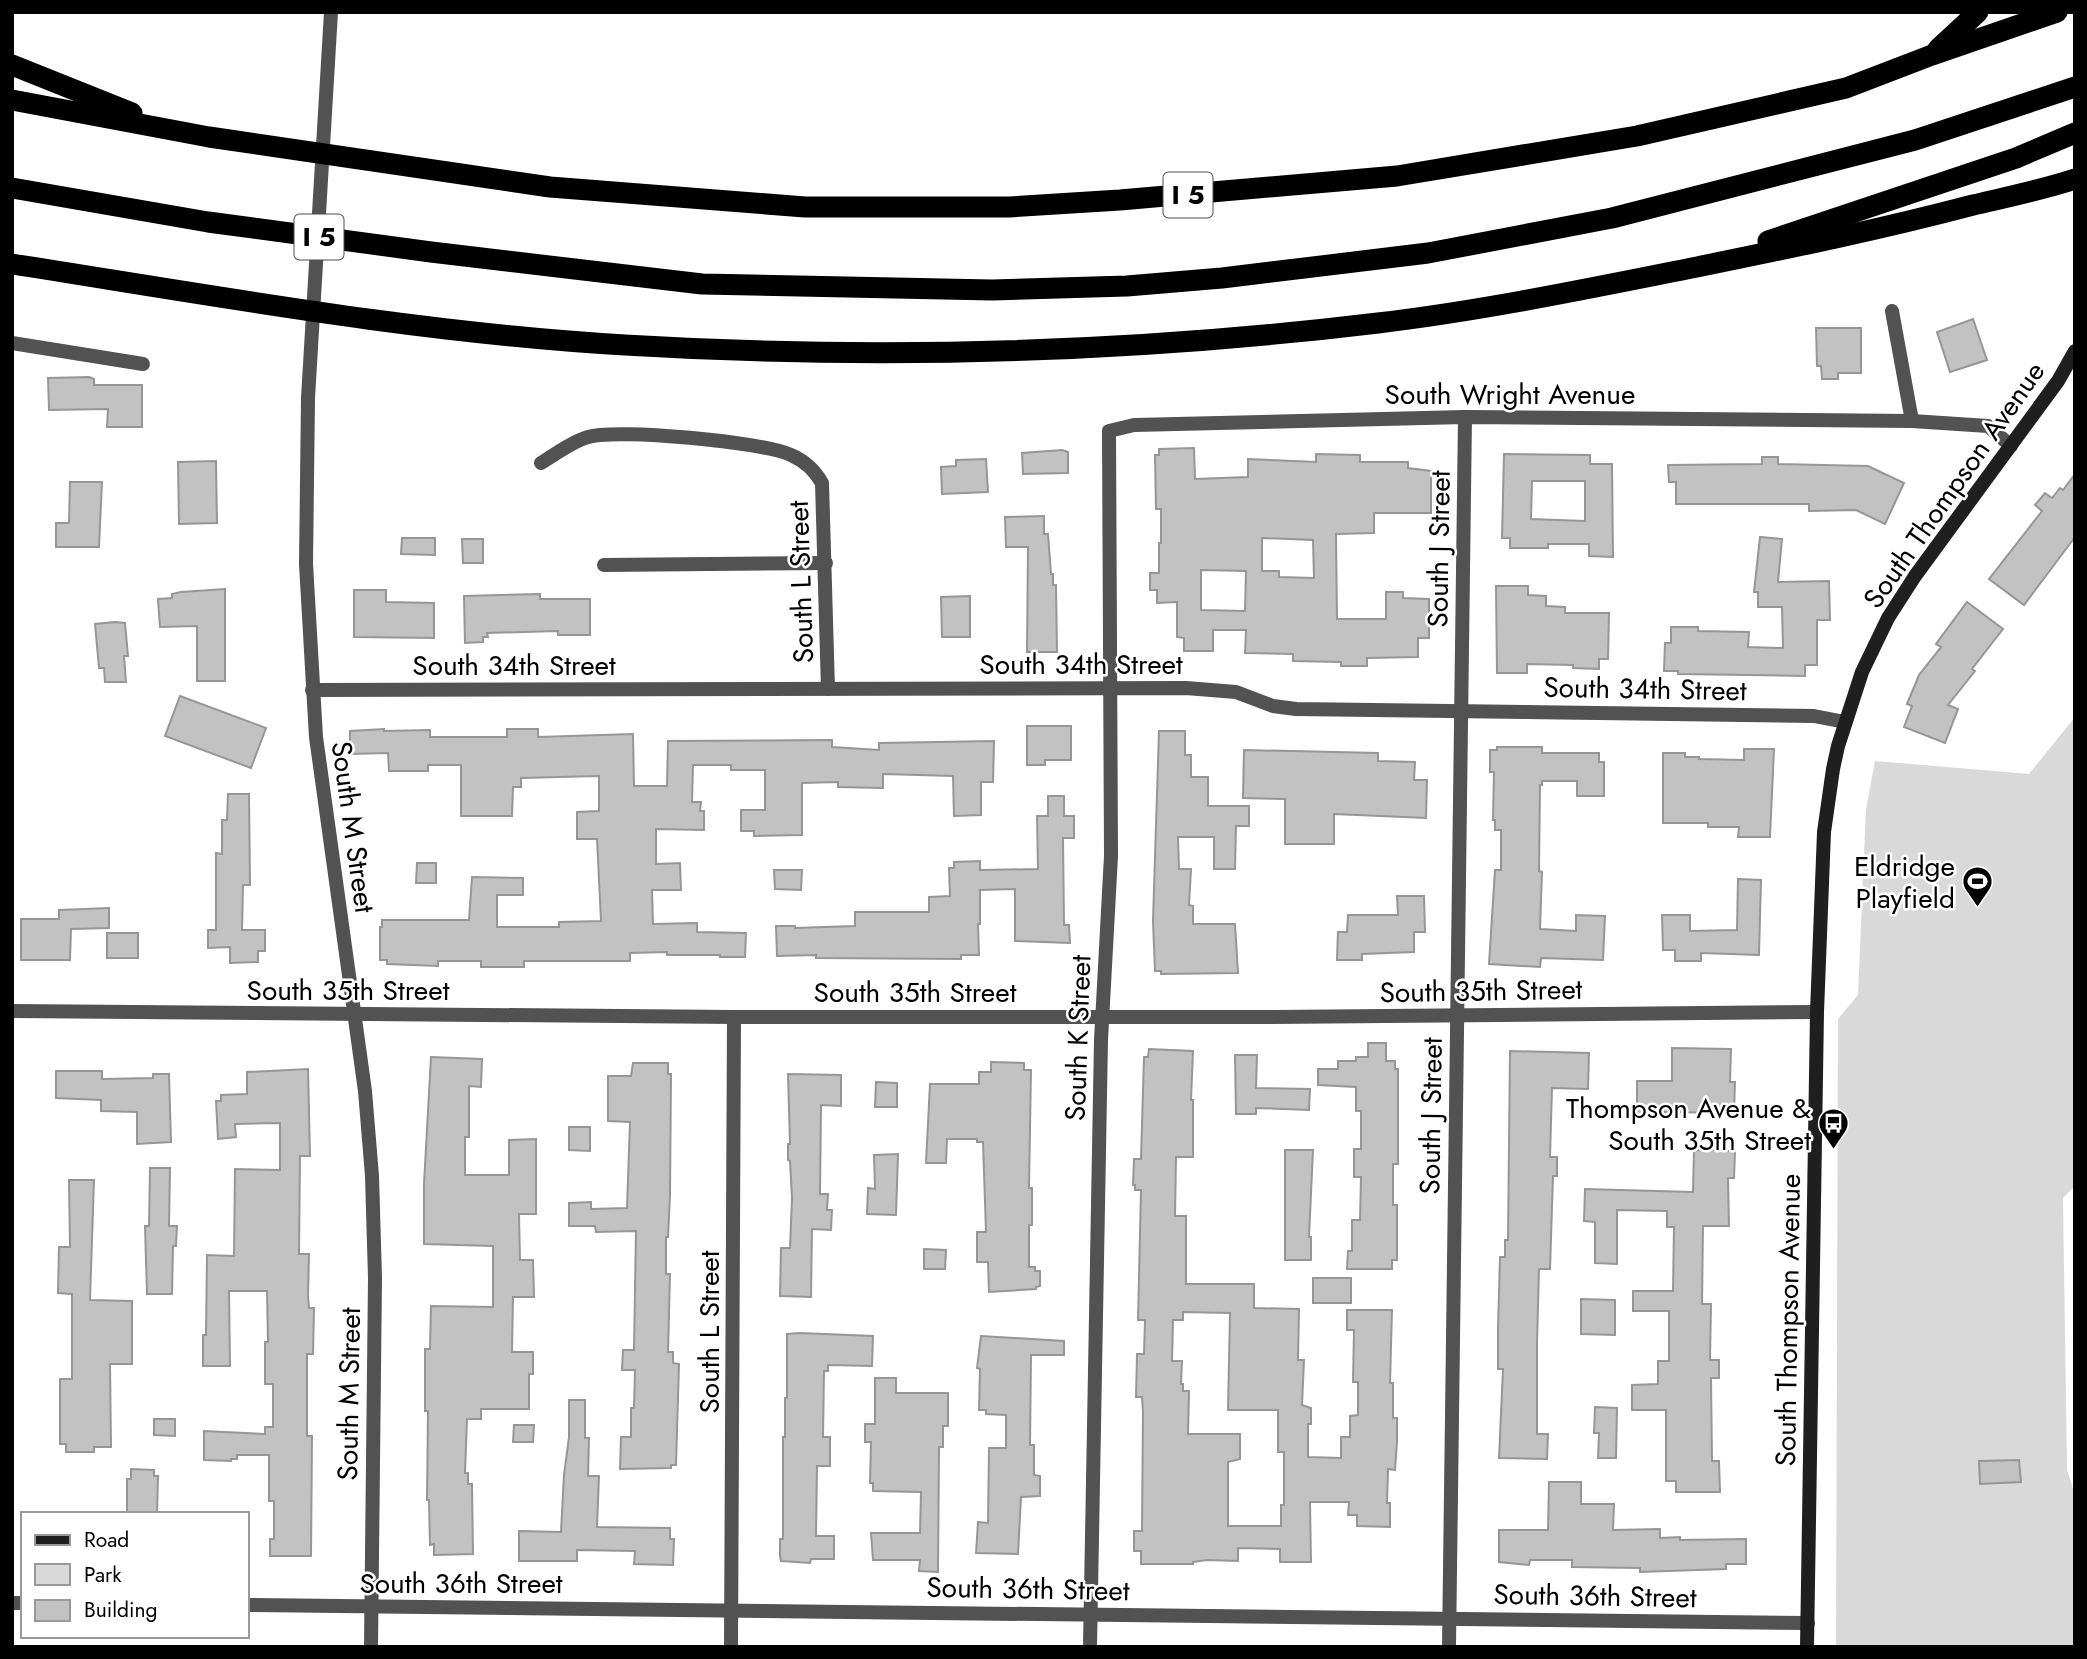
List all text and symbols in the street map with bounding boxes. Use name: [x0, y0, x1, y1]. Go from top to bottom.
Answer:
road number: I 5: [1164, 172, 1212, 218]
road number: I 5: [294, 214, 344, 260]
street label: South Thompson Avenue: [1853, 353, 2055, 617]
street label: South Wright Avenue: [1385, 374, 1635, 415]
street label: South J Street: [1417, 470, 1461, 628]
street label: South L Street: [778, 500, 824, 664]
street label: South 34th Street: [979, 644, 1183, 685]
street label: South 34th Street: [412, 645, 616, 686]
street label: South 34th Street: [1543, 667, 1747, 711]
street label: South M Street: [321, 738, 385, 916]
place label: Eldridge Playfield: [1854, 846, 1955, 919]
sports icon: Eldridge Playfield: [1961, 865, 1995, 909]
street label: South K Street: [1055, 954, 1101, 1122]
street label: South 35th Street: [1379, 969, 1583, 1013]
street label: South 35th Street: [247, 970, 450, 1011]
street label: South 35th Street: [814, 972, 1017, 1013]
street label: South J Street: [1409, 1037, 1453, 1195]
place label: Thompson Avenue & South 35th Street: [1566, 1088, 1811, 1161]
bus stop icon: Thompson Avenue & South 35th Street: [1817, 1107, 1851, 1151]
street label: South Thompson Avenue: [1765, 1173, 1811, 1467]
street label: South L Street: [689, 1250, 730, 1413]
street label: South M Street: [327, 1307, 371, 1481]
legend: [21, 1512, 248, 1638]
text: Road: [84, 1525, 129, 1555]
text: Park: [84, 1560, 122, 1590]
street label: South 36th Street: [359, 1563, 563, 1604]
street label: South 36th Street: [926, 1567, 1130, 1611]
street label: South 36th Street: [1493, 1574, 1697, 1618]
text: Building: [84, 1595, 157, 1625]

